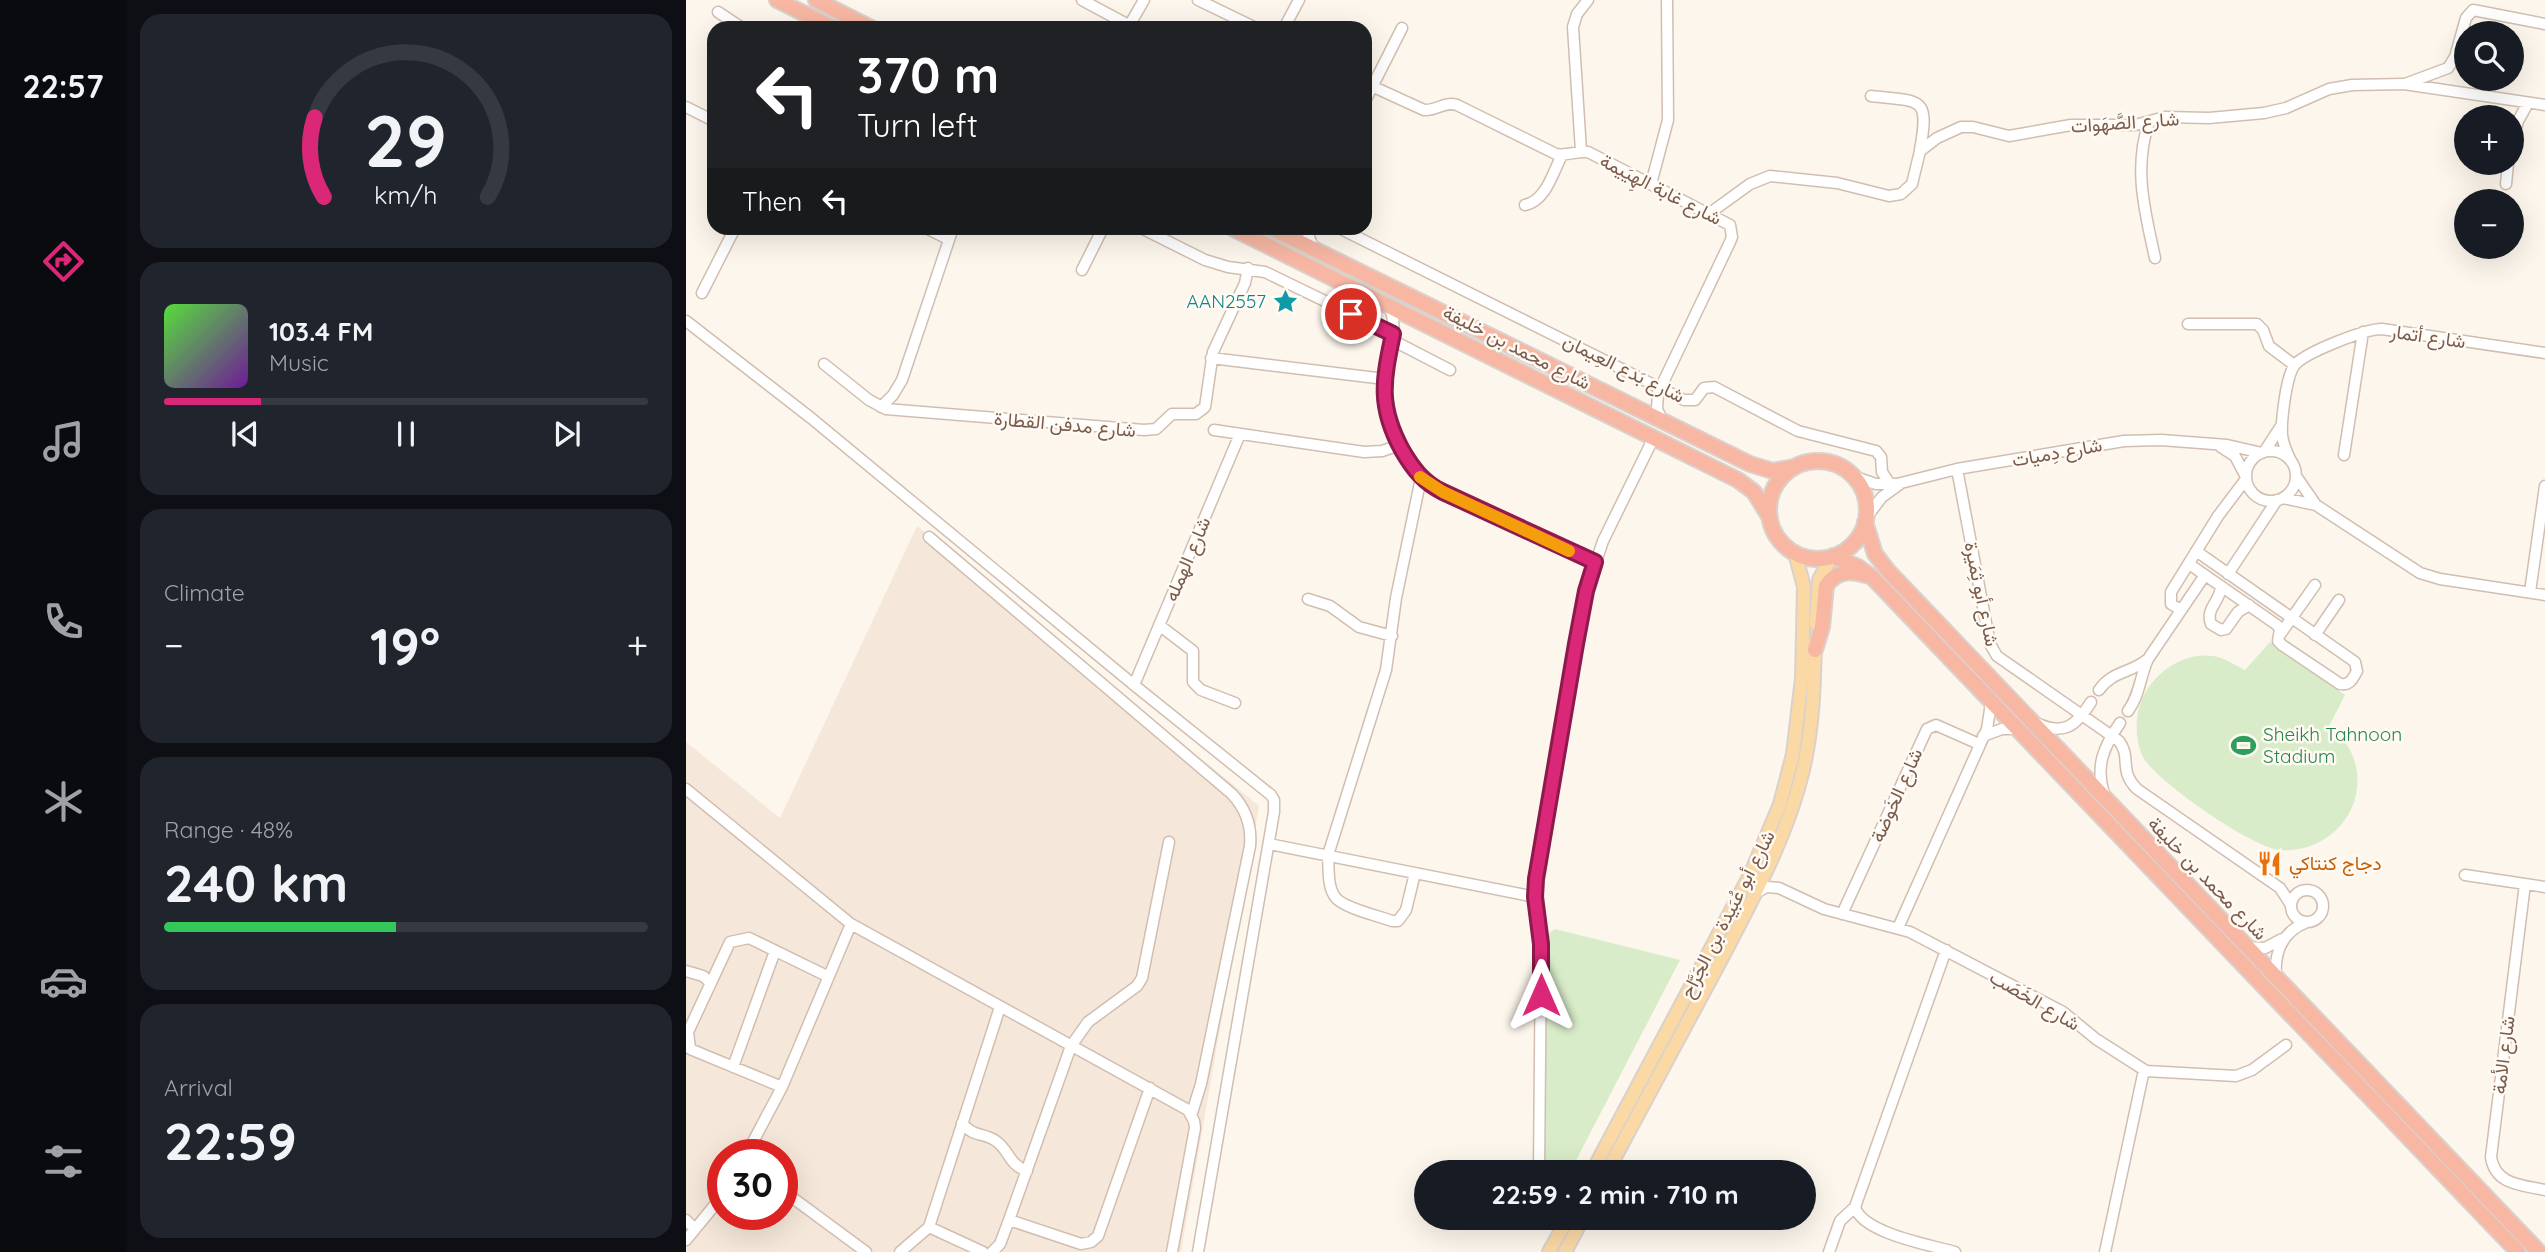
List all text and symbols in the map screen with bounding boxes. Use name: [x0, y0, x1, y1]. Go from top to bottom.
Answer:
map controls: [2454, 21, 2524, 259]
button: search: [2454, 21, 2524, 91]
text: 370 m: [857, 44, 999, 105]
icon: left: [742, 49, 833, 140]
text: 22:57: [22, 66, 104, 106]
text: 29: [365, 94, 447, 185]
text: Turn left: [857, 105, 978, 145]
button: +: [2454, 105, 2524, 175]
street label: شارع الصَّهَوات: [2070, 106, 2180, 139]
street label: شارع غابة الهِيَيمة: [1594, 148, 1726, 234]
text: km/h: [374, 179, 438, 210]
icon: left: [816, 182, 854, 220]
text: Then: [742, 185, 802, 218]
button: −: [2454, 189, 2524, 259]
icon: directions: [39, 237, 88, 286]
pin: [1321, 284, 1381, 344]
place icon: AAN2557: [1272, 287, 1300, 315]
place label: AAN2557: [1187, 289, 1266, 313]
icon: arrive: [1332, 295, 1370, 333]
street label: شارع محمد بن خليفة: [1439, 300, 1595, 395]
text: 103.4 FM: [269, 315, 373, 348]
street label: شارع أتمار: [2388, 319, 2467, 354]
street label: شارع بَدع العِيمان: [1559, 328, 1689, 409]
text: Music: [269, 348, 329, 377]
street label: شارع مدفن القطارة: [993, 406, 1137, 443]
icon: previous: [226, 415, 264, 453]
icon: pause: [387, 415, 425, 453]
icon: next: [548, 415, 586, 453]
icon: music: [39, 417, 88, 466]
street label: شارع دِميات: [2010, 432, 2104, 473]
street label: شارع الهمله: [1158, 513, 1216, 605]
street label: شارع أبو ثِمَيرة: [1958, 540, 2005, 649]
text: Climate: [164, 578, 245, 607]
icon: phone: [39, 597, 88, 646]
text: 19°: [370, 613, 440, 678]
text: −: [164, 621, 184, 669]
text: +: [627, 621, 648, 669]
place label: Sheikh Tahnoon Stadium: [2263, 722, 2402, 768]
sports icon: Sheikh Tahnoon Stadium: [2229, 731, 2257, 759]
street label: شارع الخَوضة: [1865, 744, 1928, 846]
icon: climate: [39, 777, 88, 826]
street label: شارع محمد بن خليفة: [2142, 811, 2273, 945]
text: Range · 48%: [164, 815, 293, 844]
street label: شارع أبو عُبَيدة بن الجَرَّاح: [1674, 826, 1781, 1002]
restaurant icon: دجاج كنتاكي: [2255, 849, 2283, 877]
text: 240 km: [164, 850, 348, 915]
place label: دجاج كنتاكي: [2289, 851, 2382, 879]
icon: car: [39, 957, 88, 1006]
position arrow: [1504, 958, 1578, 1032]
street label: شارع الخَصَب: [1985, 965, 2084, 1036]
street label: شارع الأمة: [2486, 1015, 2521, 1096]
text: Arrival: [164, 1073, 233, 1102]
text: 22:59: [164, 1108, 297, 1173]
icon: filters: [39, 1137, 88, 1186]
speed limit sign: 30: [707, 1139, 798, 1230]
text: 22:59 · 2 min · 710 m: [1491, 1178, 1739, 1211]

